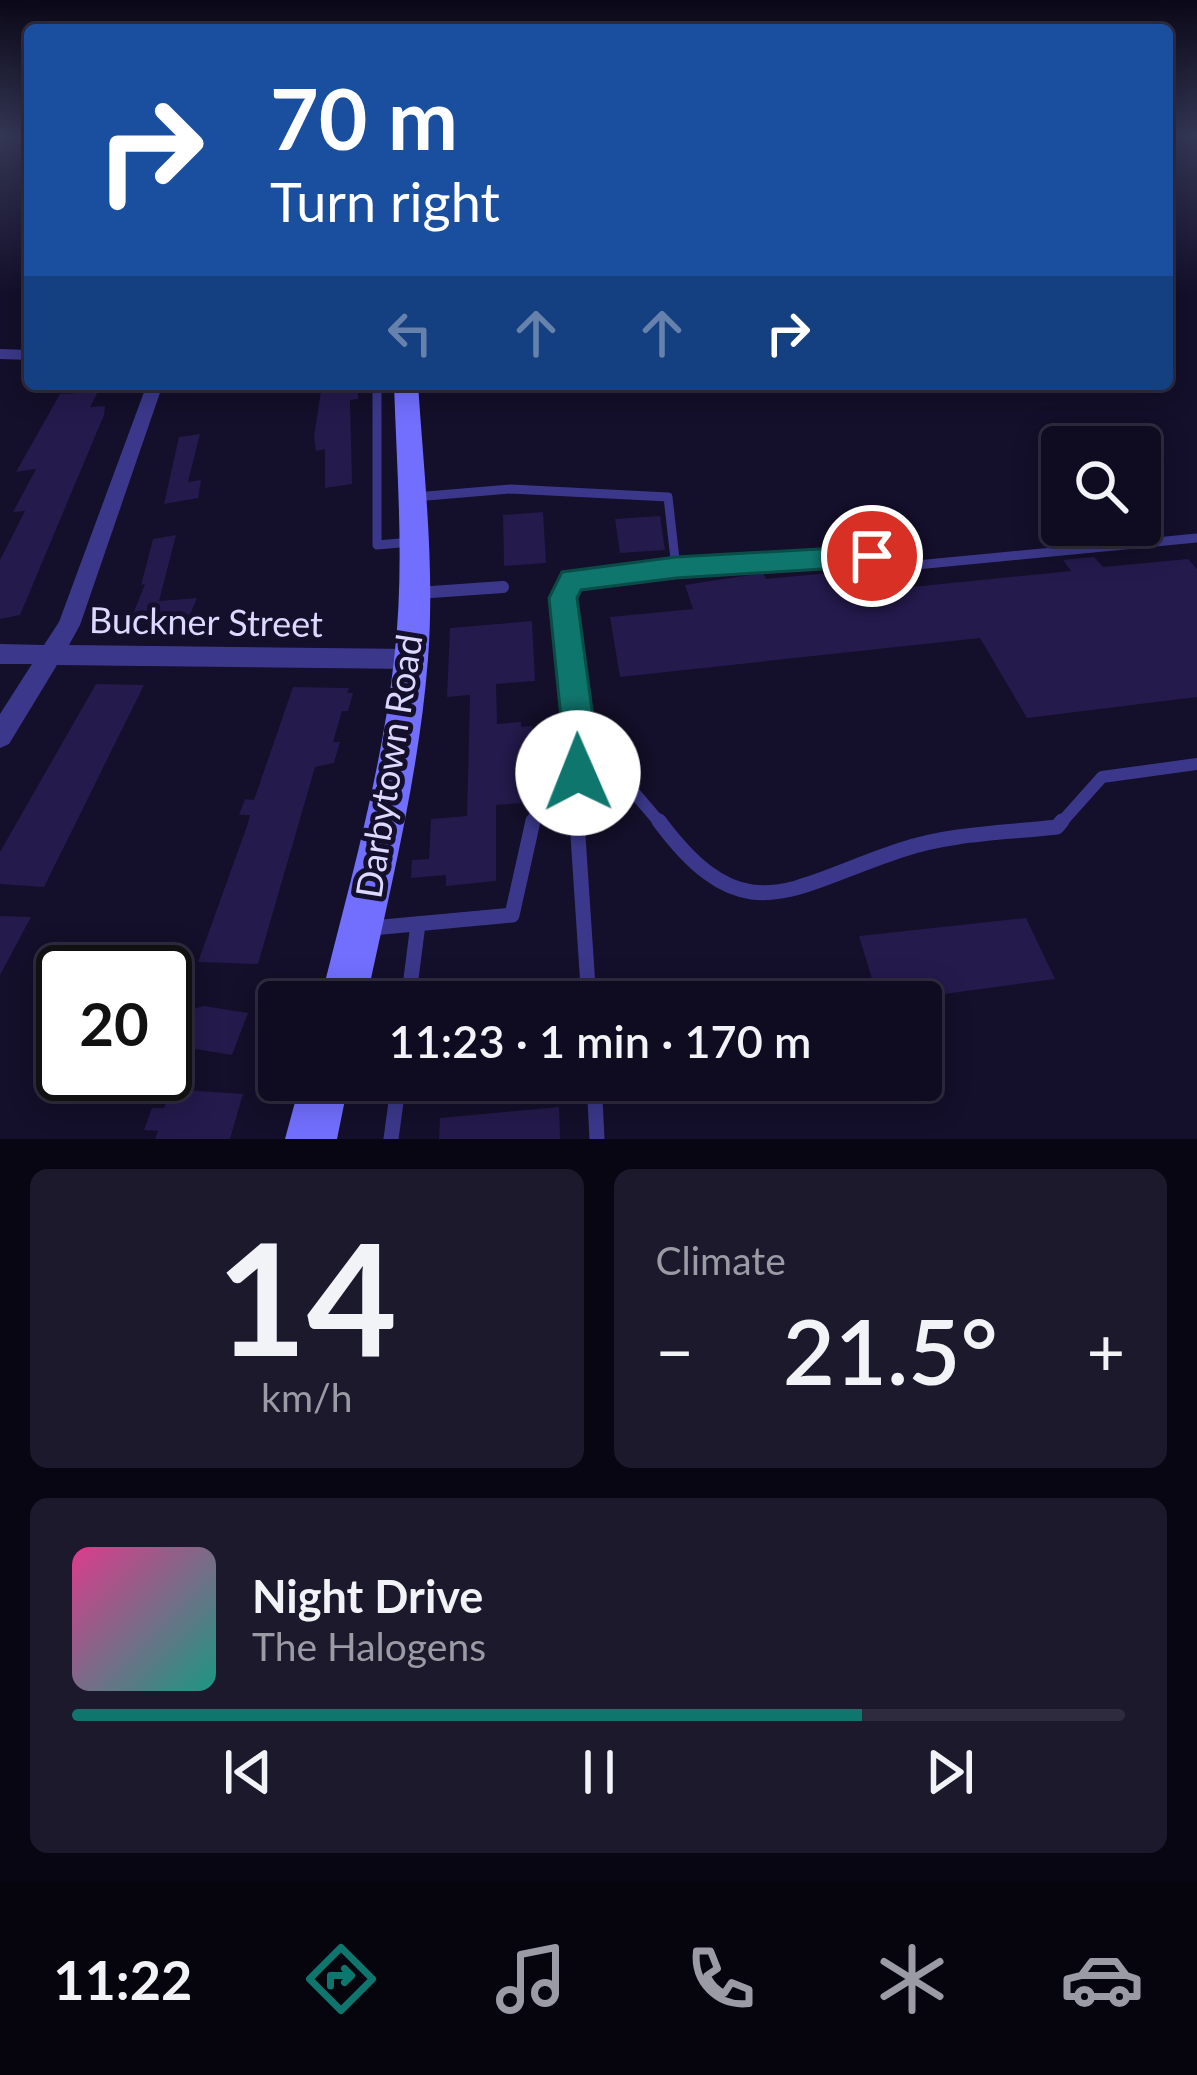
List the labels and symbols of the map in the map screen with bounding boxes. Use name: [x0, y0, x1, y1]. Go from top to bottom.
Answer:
pin: [821, 505, 923, 607]
street label: Buckner Street: [89, 597, 323, 645]
street label: Darbytown Road: [345, 631, 431, 901]
position arrow: [515, 710, 641, 836]
speed limit sign: 20: [36, 945, 192, 1101]

